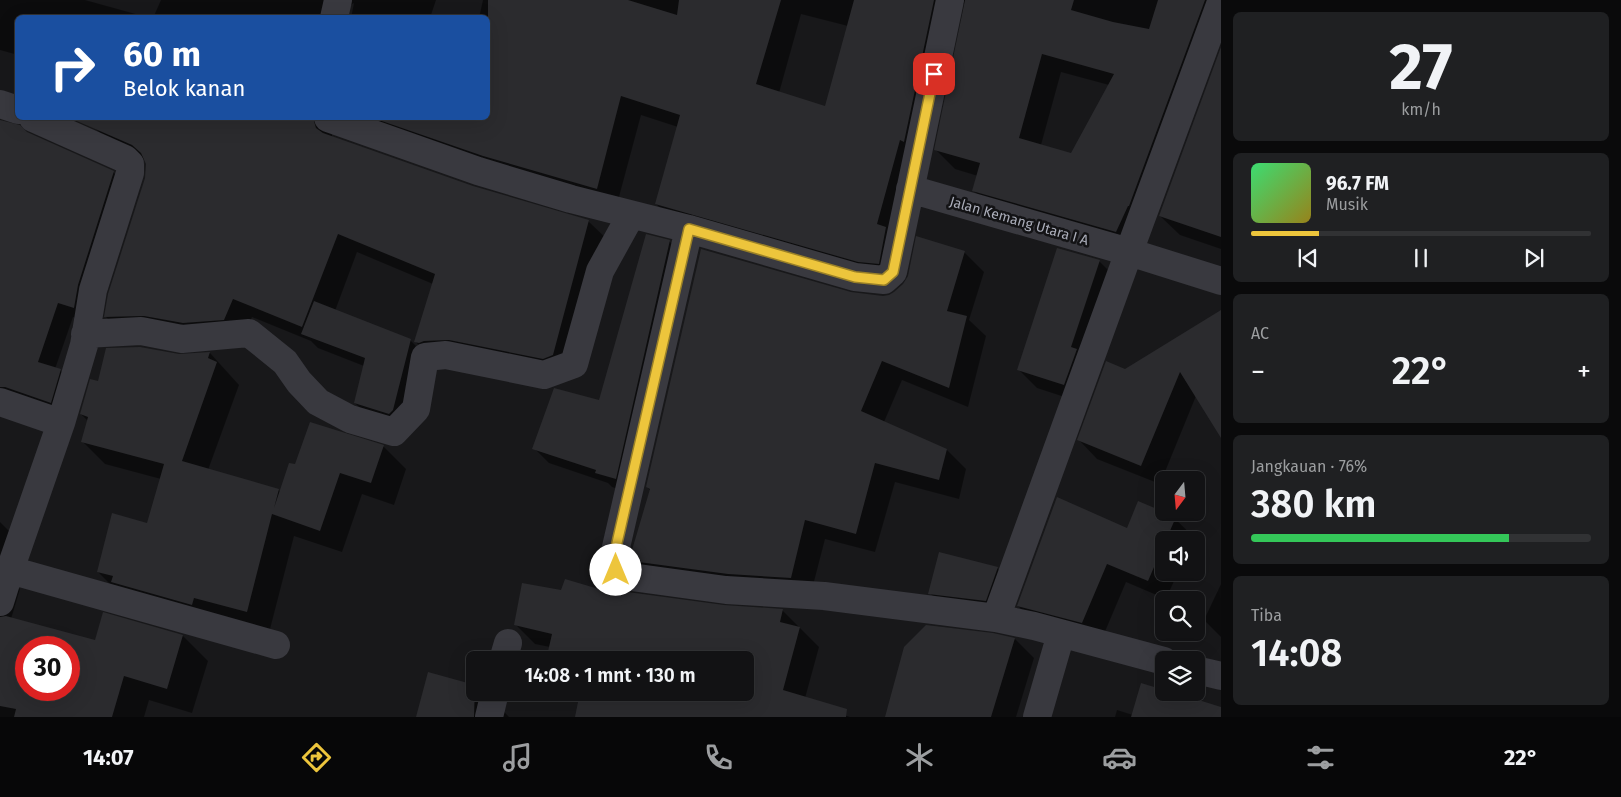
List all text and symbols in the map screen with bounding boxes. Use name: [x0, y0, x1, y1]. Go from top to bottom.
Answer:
text: 27: [1389, 28, 1453, 106]
text: 60 m: [123, 33, 201, 75]
icon: right: [40, 35, 105, 100]
pin: [913, 53, 955, 95]
icon: arrive: [920, 60, 948, 88]
text: Belok kanan: [123, 75, 245, 102]
text: km/h: [1401, 100, 1441, 119]
text: 96.7 FM: [1326, 172, 1389, 195]
street label: Jalan Kemang Utara I A: [948, 193, 1090, 249]
text: Musik: [1326, 195, 1368, 214]
icon: previous: [1294, 244, 1322, 272]
icon: pause: [1407, 244, 1435, 272]
icon: next: [1520, 244, 1548, 272]
text: AC: [1251, 324, 1269, 343]
text: 22°: [1392, 348, 1450, 394]
text: −: [1251, 355, 1265, 388]
text: +: [1577, 355, 1591, 388]
text: Jangkauan · 76%: [1251, 457, 1367, 476]
north arrow: [1155, 471, 1205, 521]
map controls: [1155, 471, 1205, 701]
text: 380 km: [1251, 481, 1376, 527]
button: sound: [1155, 531, 1205, 581]
position arrow: [589, 543, 641, 595]
button: search: [1155, 591, 1205, 641]
text: Tiba: [1251, 606, 1282, 625]
text: 14:08: [1251, 630, 1342, 676]
speed limit sign: 30: [15, 636, 80, 701]
button: layers: [1155, 651, 1205, 701]
text: 14:08 · 1 mnt · 130 m: [524, 664, 696, 687]
icon: directions: [299, 740, 334, 775]
icon: music: [500, 740, 535, 775]
icon: phone: [701, 740, 736, 775]
icon: climate: [902, 740, 937, 775]
icon: car: [1102, 740, 1137, 775]
icon: filters: [1303, 740, 1338, 775]
text: 14:07: [83, 744, 134, 771]
text: 22°: [1504, 744, 1538, 771]

